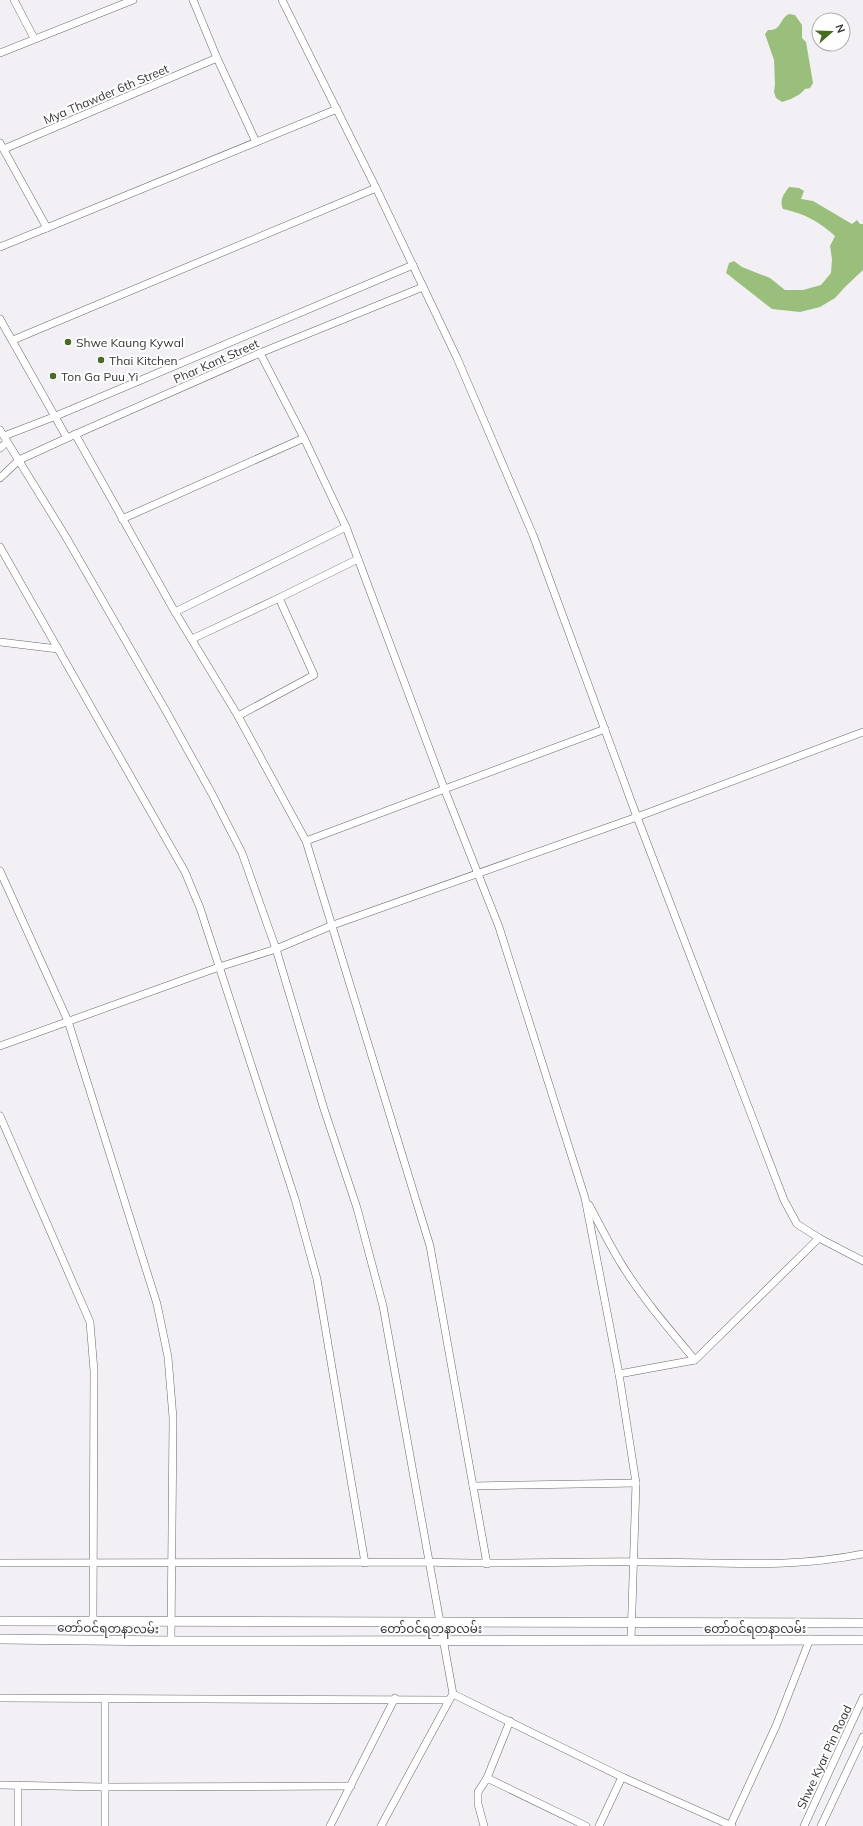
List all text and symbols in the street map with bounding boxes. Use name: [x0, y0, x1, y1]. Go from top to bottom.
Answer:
north arrow: [811, 12, 851, 52]
text: N: [832, 22, 848, 35]
street label: Mya Thawder 6th Street: [41, 61, 171, 127]
place label: Shwe Kaung Kywal: [76, 335, 184, 350]
street label: Phar Kant Street: [171, 335, 261, 387]
marker: Shwe Kaung Kywal: [63, 337, 73, 347]
place label: Thai Kitchen: [109, 353, 178, 368]
marker: Thai Kitchen: [96, 355, 106, 365]
place label: Ton Ga Puu Yi: [61, 369, 138, 384]
marker: Ton Ga Puu Yi: [48, 371, 58, 381]
street label: တော်ဝင်ရတနာလမ်း: [57, 1619, 159, 1639]
street label: တော်ဝင်ရတနာလမ်း: [380, 1620, 482, 1639]
street label: တော်ဝင်ရတနာလမ်း: [704, 1620, 806, 1639]
street label: Shwe Kyar Pin Road: [793, 1703, 855, 1811]

